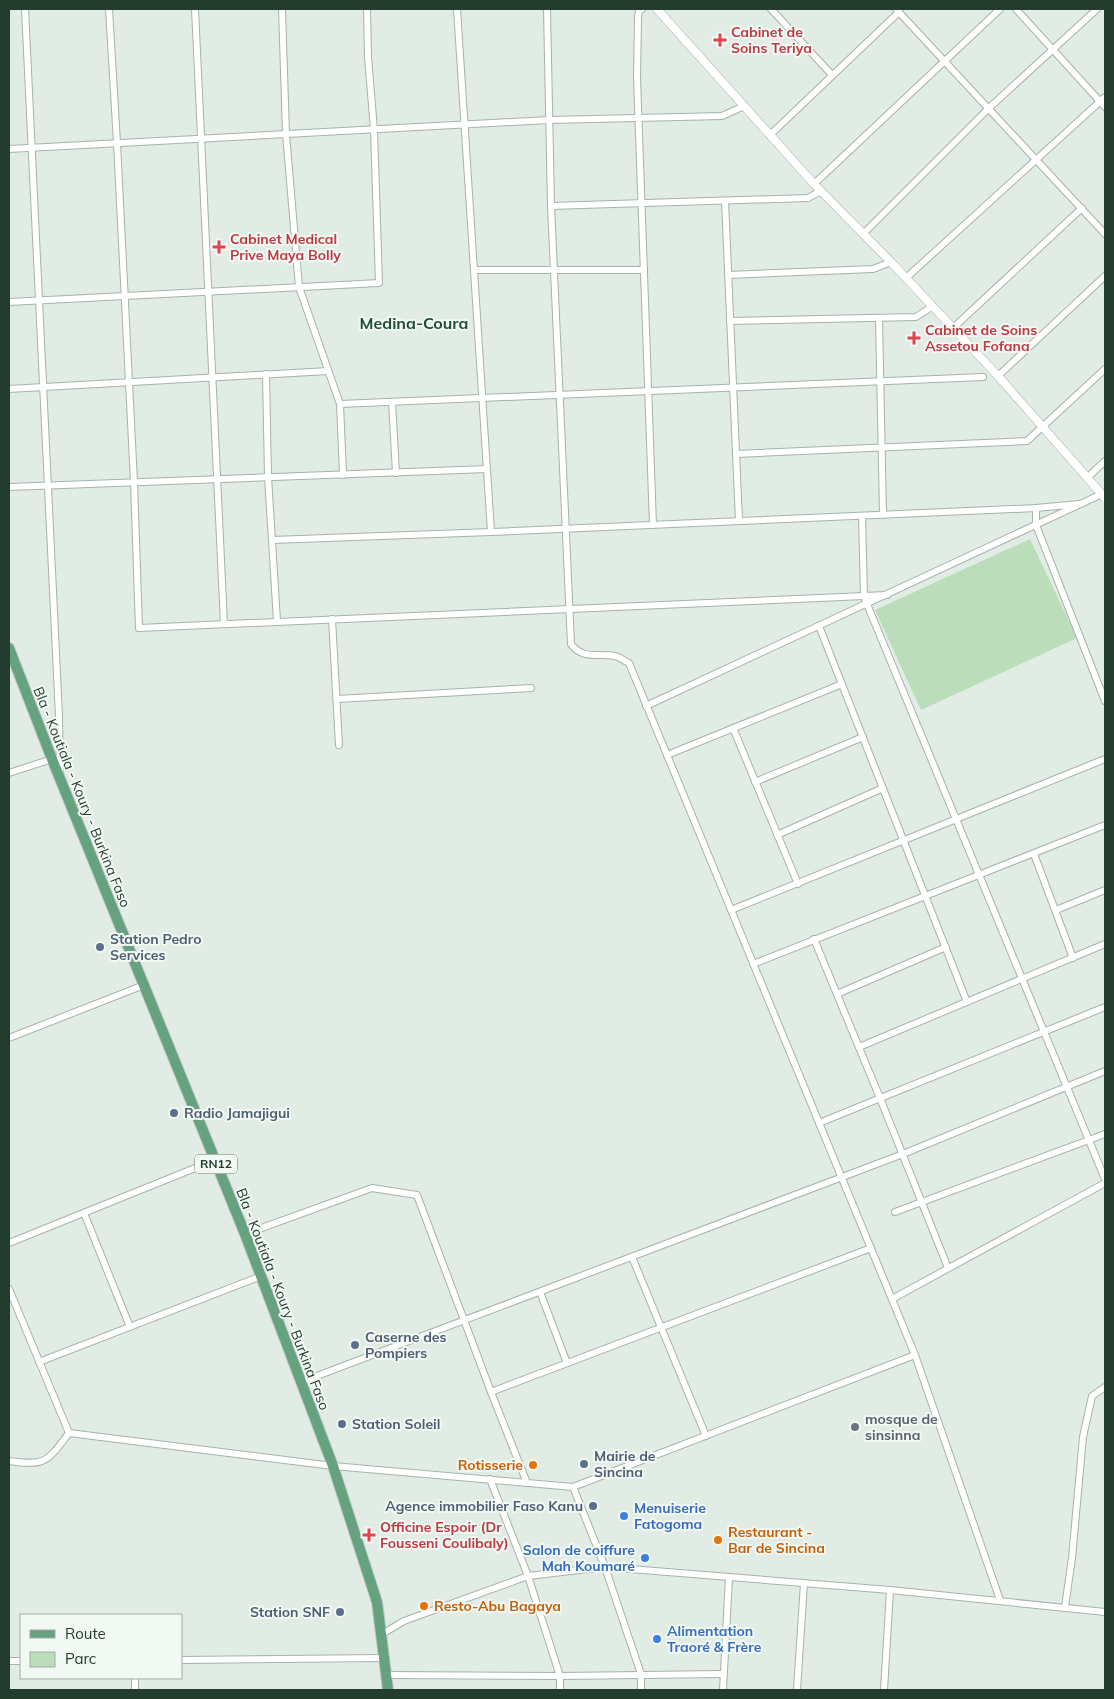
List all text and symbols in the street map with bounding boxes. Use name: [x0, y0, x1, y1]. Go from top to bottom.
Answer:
place label: Cabinet de Soins Teriya: [731, 23, 812, 57]
marker: Cabinet de Soins Teriya: [713, 33, 727, 47]
place label: Cabinet Medical Prive Maya Bolly: [230, 230, 341, 264]
marker: Cabinet Medical Prive Maya Bolly: [212, 240, 226, 254]
district label: Medina-Coura: [360, 313, 468, 333]
place label: Cabinet de Soins Assetou Fofana: [925, 321, 1037, 355]
marker: Cabinet de Soins Assetou Fofana: [907, 331, 921, 345]
street label: Bla - Koutiala - Koury - Burkina Faso: [29, 684, 135, 910]
place label: Station Pedro Services: [110, 930, 201, 964]
marker: Station Pedro Services: [94, 941, 106, 953]
place label: Radio Jamajigui: [184, 1104, 290, 1122]
marker: Radio Jamajigui: [168, 1107, 180, 1119]
road number: RN12: [195, 1154, 237, 1174]
street label: Bla - Koutiala - Koury - Burkina Faso: [232, 1185, 334, 1413]
place label: Caserne des Pompiers: [365, 1328, 447, 1362]
marker: Caserne des Pompiers: [349, 1339, 361, 1351]
place label: mosque de sinsinna: [865, 1410, 938, 1444]
place label: Station Soleil: [352, 1415, 440, 1433]
marker: Station Soleil: [336, 1418, 348, 1430]
marker: mosque de sinsinna: [849, 1421, 861, 1433]
place label: Mairie de Sincina: [594, 1447, 656, 1481]
place label: Rotisserie: [458, 1456, 523, 1474]
marker: Mairie de Sincina: [578, 1458, 590, 1470]
marker: Rotisserie: [527, 1459, 539, 1471]
place label: Agence immobilier Faso Kanu: [385, 1497, 583, 1515]
place label: Menuiserie Fatogoma: [634, 1499, 706, 1533]
marker: Agence immobilier Faso Kanu: [587, 1500, 599, 1512]
marker: Menuiserie Fatogoma: [618, 1510, 630, 1522]
place label: Officine Espoir (Dr Fousseni Coulibaly): [380, 1518, 509, 1552]
place label: Restaurant - Bar de Sincina: [728, 1523, 825, 1557]
marker: Officine Espoir (Dr Fousseni Coulibaly): [362, 1528, 376, 1542]
marker: Restaurant - Bar de Sincina: [712, 1534, 724, 1546]
place label: Salon de coiffure Mah Koumaré: [523, 1541, 635, 1575]
marker: Salon de coiffure Mah Koumaré: [639, 1552, 651, 1564]
place label: Resto-Abu Bagaya: [434, 1597, 561, 1615]
marker: Resto-Abu Bagaya: [418, 1600, 430, 1612]
place label: Station SNF: [250, 1603, 330, 1621]
marker: Station SNF: [334, 1606, 346, 1618]
legend: [20, 1614, 182, 1679]
place label: Alimentation Traoré & Frère: [667, 1622, 762, 1656]
text: Route: [65, 1624, 106, 1643]
marker: Alimentation Traoré & Frère: [651, 1633, 663, 1645]
text: Parc: [65, 1649, 96, 1668]

